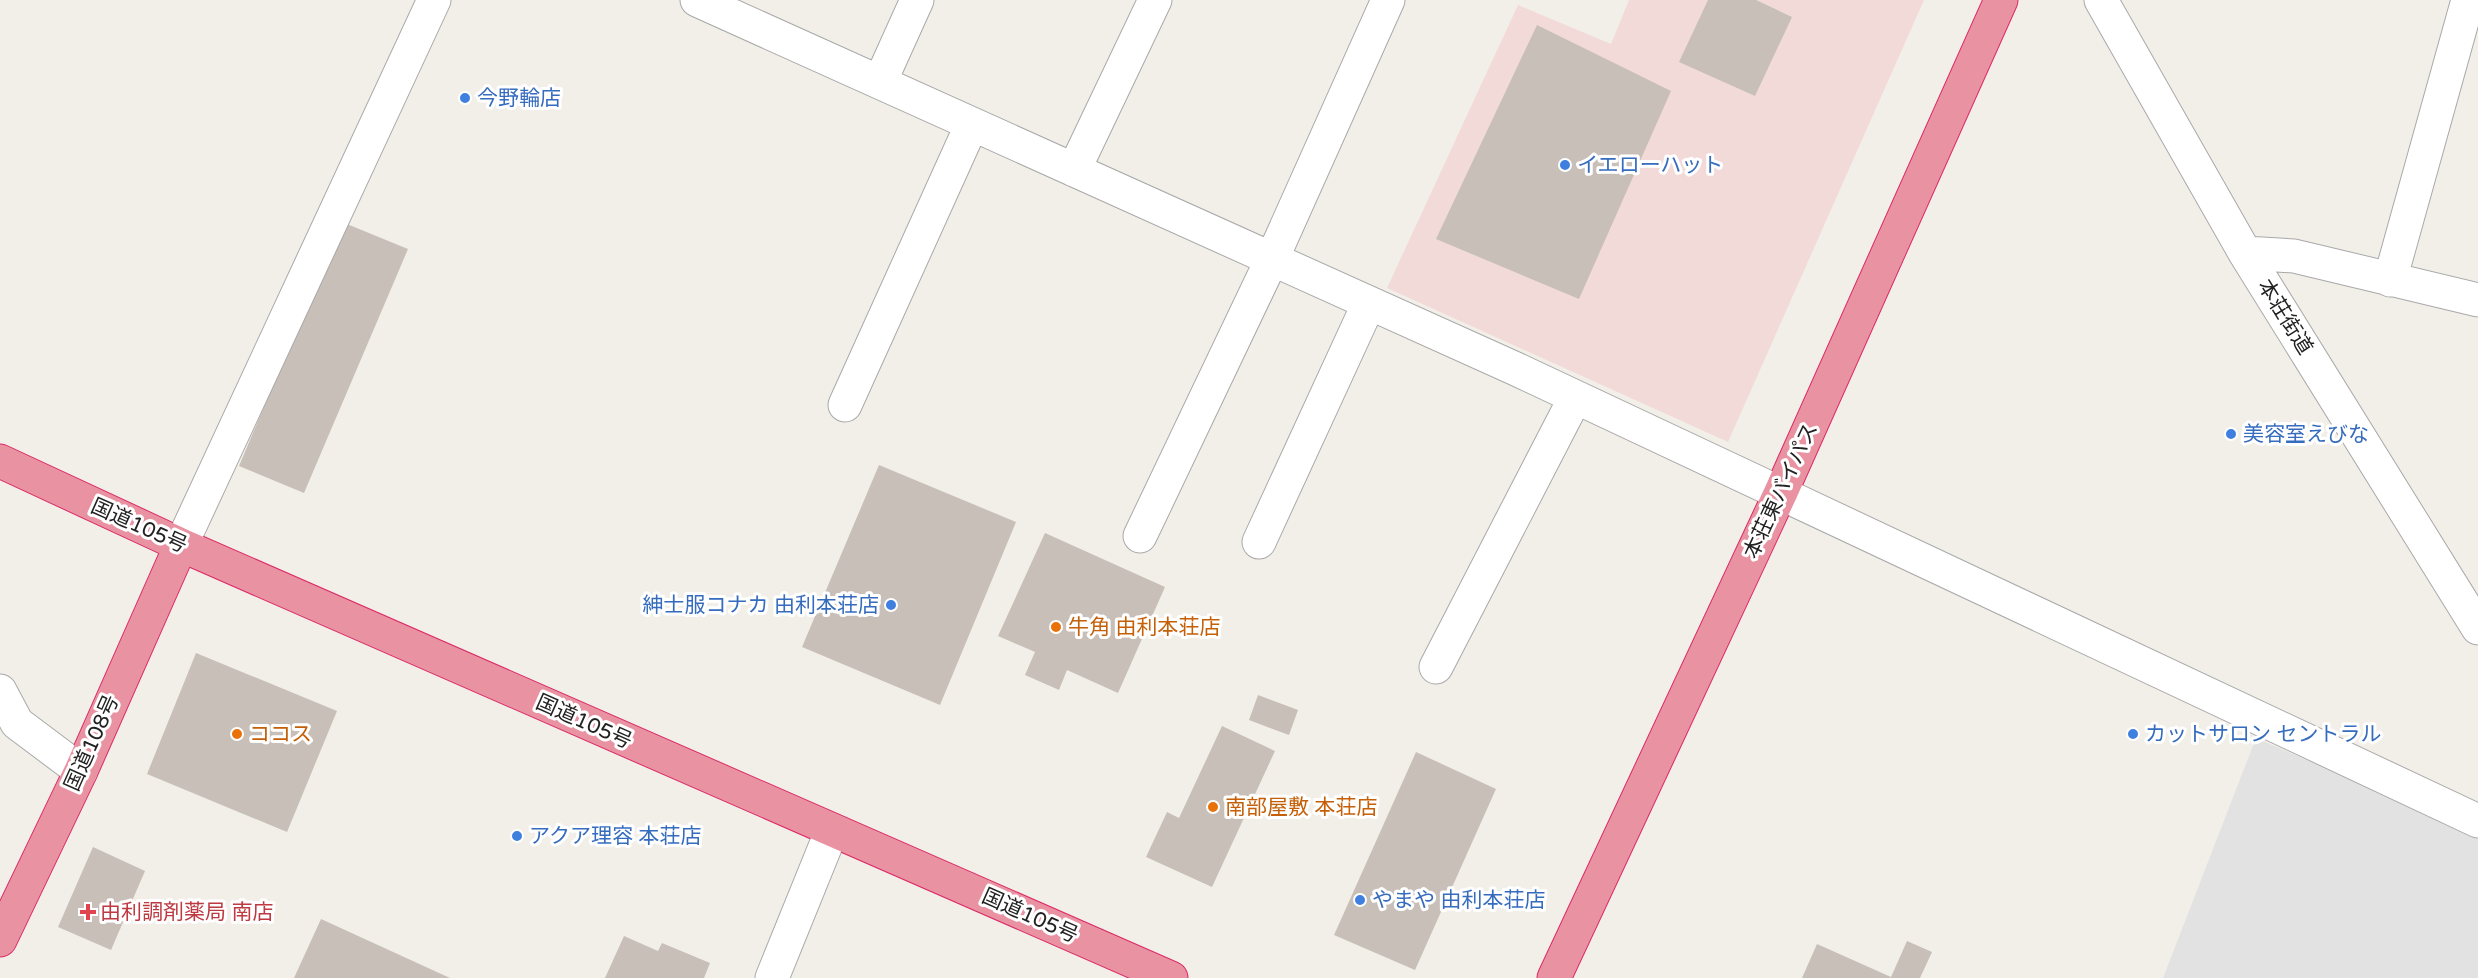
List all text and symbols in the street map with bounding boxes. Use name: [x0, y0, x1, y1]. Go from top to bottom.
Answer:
place label: 今野輪店: [477, 86, 561, 111]
marker: 今野輪店: [458, 91, 472, 105]
place label: イエローハット: [1577, 153, 1723, 178]
marker: イエローハット: [1558, 158, 1572, 172]
street label: 本荘街道: [2252, 275, 2318, 359]
street label: 本荘東バイパス: [1739, 419, 1823, 563]
place label: 美容室えびな: [2243, 422, 2369, 447]
marker: 美容室えびな: [2224, 427, 2238, 441]
street label: 国道105号: [87, 494, 191, 558]
place label: 紳士服コナカ 由利本荘店: [643, 593, 879, 618]
marker: 紳士服コナカ 由利本荘店: [884, 598, 898, 612]
place label: 牛角 由利本荘店: [1068, 615, 1220, 640]
marker: 牛角 由利本荘店: [1049, 620, 1063, 634]
street label: 国道105号: [532, 690, 636, 754]
street label: 国道108号: [60, 691, 124, 795]
place label: ココス: [249, 722, 312, 747]
place label: カットサロン セントラル: [2145, 722, 2381, 747]
marker: ココス: [230, 727, 244, 741]
marker: カットサロン セントラル: [2126, 727, 2140, 741]
place label: 南部屋敷 本荘店: [1225, 795, 1377, 820]
marker: 南部屋敷 本荘店: [1206, 800, 1220, 814]
place label: アクア理容 本荘店: [529, 824, 701, 849]
marker: アクア理容 本荘店: [510, 829, 524, 843]
street label: 国道105号: [978, 884, 1082, 948]
place label: やまや 由利本荘店: [1372, 888, 1545, 913]
marker: やまや 由利本荘店: [1353, 893, 1367, 907]
place label: 由利調剤薬局 南店: [100, 900, 273, 925]
marker: 由利調剤薬局 南店: [81, 905, 95, 919]

